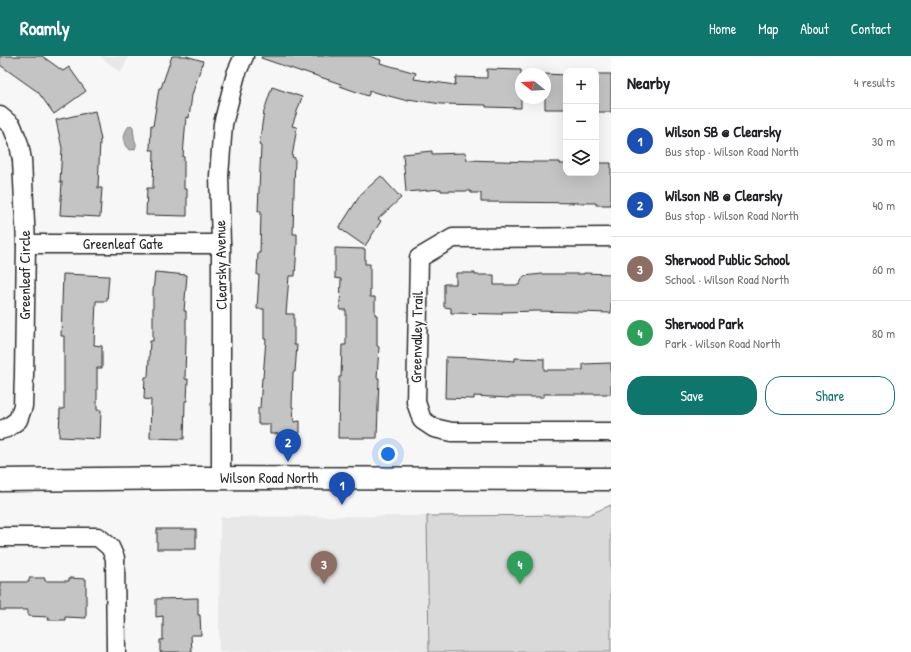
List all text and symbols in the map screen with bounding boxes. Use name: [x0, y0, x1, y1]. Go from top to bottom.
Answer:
text: Roamly: [20, 15, 70, 41]
text: Home: [709, 19, 736, 38]
text: Map: [758, 19, 778, 38]
text: About: [800, 19, 829, 38]
text: Contact: [851, 19, 891, 38]
north arrow: [515, 68, 551, 104]
map controls: [563, 68, 599, 176]
button: +: [563, 68, 599, 104]
text: Nearby: [627, 71, 670, 94]
text: 4 results: [854, 73, 895, 91]
button: −: [563, 104, 599, 140]
text: Wilson SB @ Clearsky: [665, 121, 781, 142]
text: 1: [638, 132, 642, 150]
text: 30 m: [872, 132, 895, 150]
button: layers: [563, 140, 599, 176]
text: Bus stop · Wilson Road North: [665, 142, 799, 160]
text: Wilson NB @ Clearsky: [665, 185, 783, 206]
text: 2: [637, 196, 643, 214]
text: 40 m: [872, 196, 895, 214]
text: Bus stop · Wilson Road North: [665, 206, 799, 224]
street label: Clearsky Avenue: [209, 220, 232, 310]
street label: Greenleaf Circle: [14, 230, 35, 320]
street label: Greenleaf Gate: [83, 233, 163, 254]
text: Sherwood Public School: [665, 249, 789, 270]
text: 3: [637, 260, 643, 278]
text: 60 m: [872, 260, 895, 278]
text: School · Wilson Road North: [665, 270, 789, 288]
street label: Greenvalley Trail: [405, 291, 428, 383]
text: Sherwood Park: [665, 313, 743, 334]
text: 4: [638, 324, 642, 342]
text: 80 m: [872, 324, 895, 342]
text: Park · Wilson Road North: [665, 334, 780, 352]
button: Save: [627, 376, 757, 415]
button: Share: [765, 376, 895, 415]
pin: 2: [275, 429, 301, 462]
your location: [378, 444, 398, 464]
street label: Wilson Road North: [220, 467, 318, 488]
pin: 1: [329, 472, 355, 505]
pin: 3: [311, 551, 337, 584]
pin: 4: [507, 551, 533, 584]

